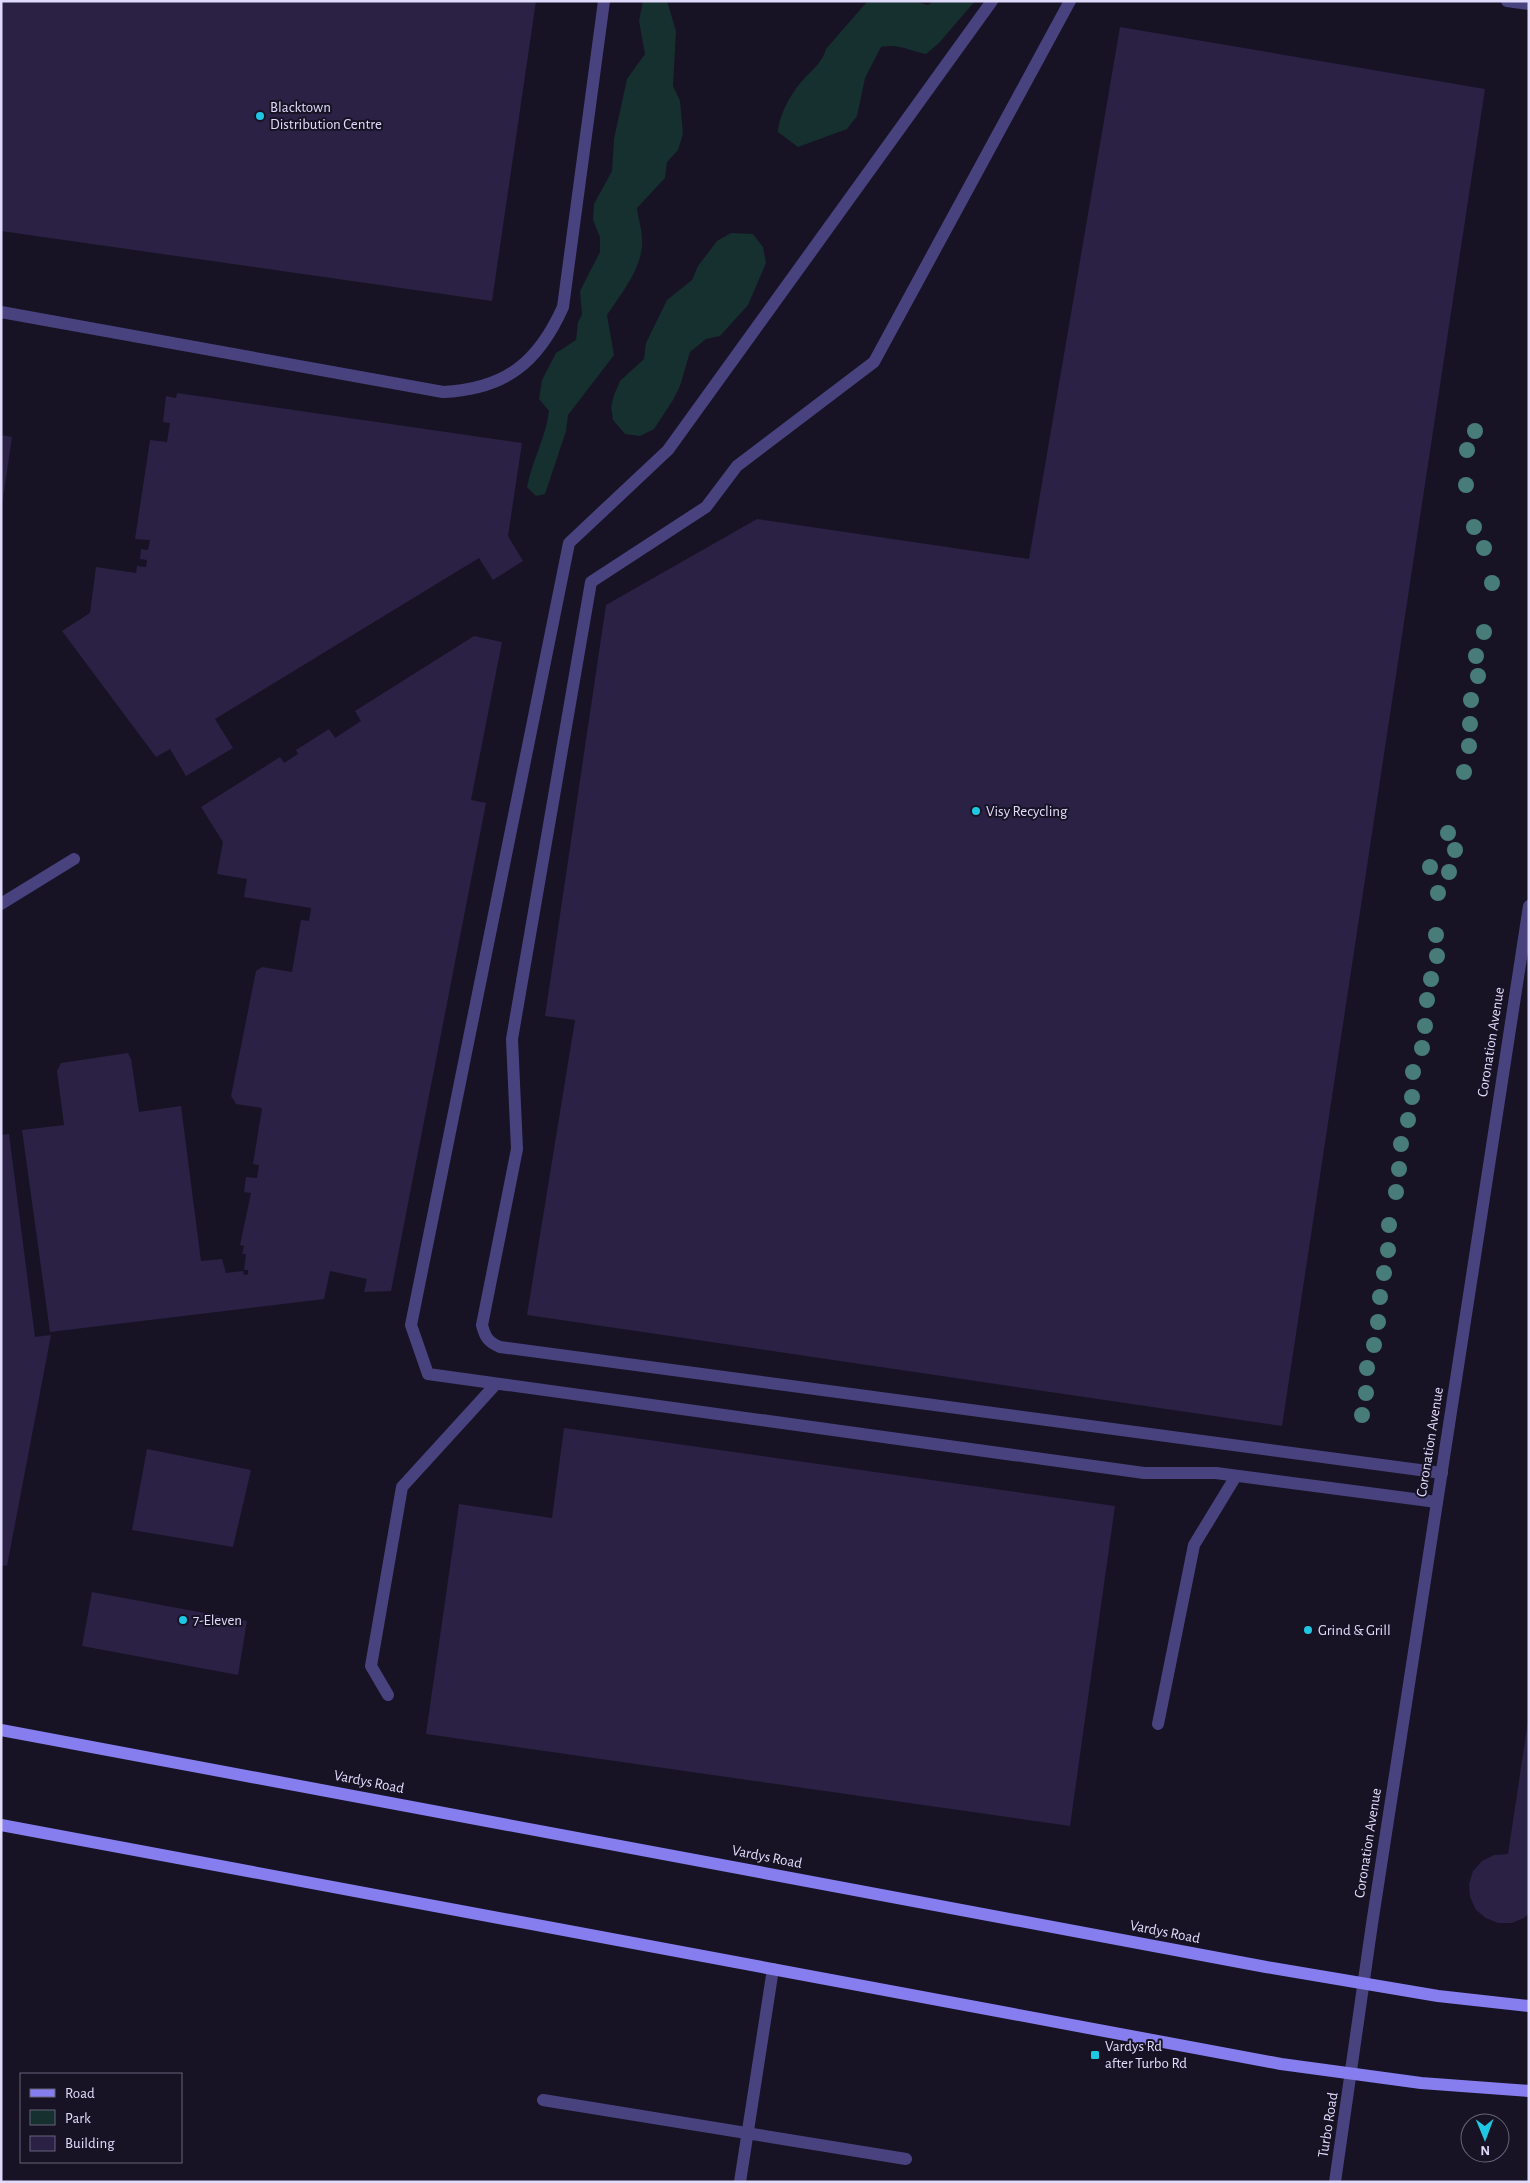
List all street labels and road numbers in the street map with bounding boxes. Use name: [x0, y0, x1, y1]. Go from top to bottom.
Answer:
street label: Coronation Avenue: [1475, 986, 1507, 1098]
street label: Coronation Avenue: [1414, 1386, 1446, 1498]
street label: Vardys Road: [333, 1768, 406, 1796]
street label: Coronation Avenue: [1352, 1787, 1384, 1899]
street label: Vardys Road: [731, 1843, 804, 1871]
street label: Vardys Road: [1129, 1918, 1202, 1946]
street label: Turbo Road: [1315, 2091, 1341, 2159]

